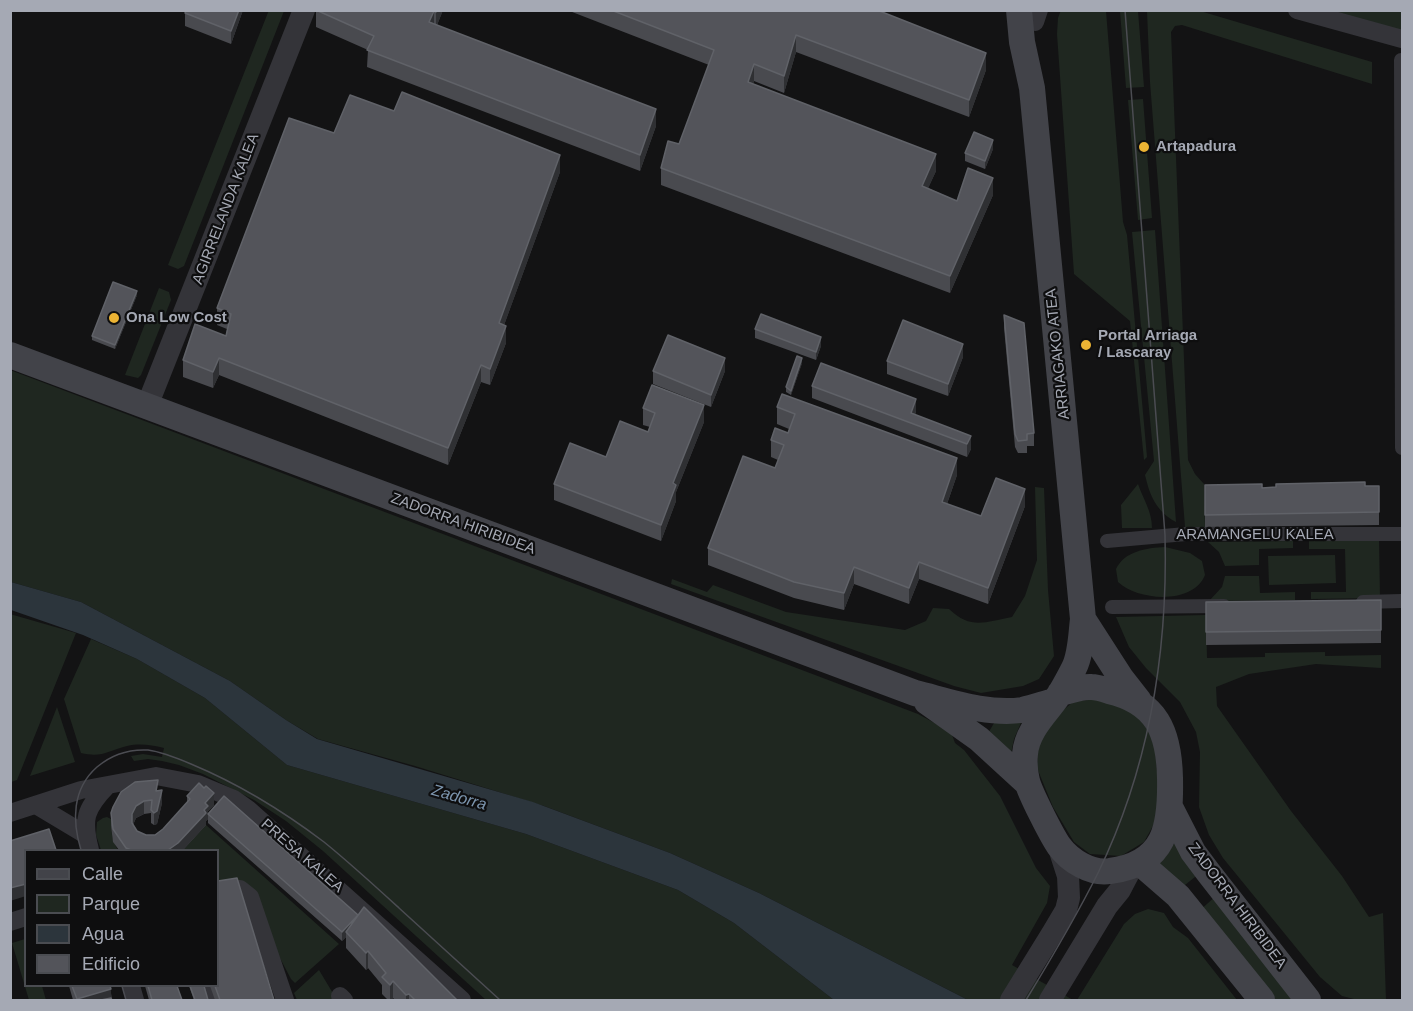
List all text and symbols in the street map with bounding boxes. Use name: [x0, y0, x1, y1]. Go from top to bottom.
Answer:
street label: AGIRRELANDA KALEA: [189, 131, 263, 287]
place label: Artapadura: [1156, 138, 1236, 156]
marker: Artapadura: [1137, 140, 1151, 154]
street label: ARRIAGAKO ATEA: [1042, 288, 1074, 420]
place label: Ona Low Cost: [126, 309, 227, 327]
marker: Ona Low Cost: [107, 311, 121, 325]
place label: Portal Arriaga / Lascaray: [1098, 327, 1197, 362]
marker: Portal Arriaga / Lascaray: [1079, 338, 1093, 352]
street label: ZADORRA HIRIBIDEA: [388, 489, 538, 559]
street label: ARAMANGELU KALEA: [1176, 526, 1334, 544]
water label: Zadorra: [429, 781, 489, 815]
street label: PRESA KALEA: [257, 815, 347, 897]
street label: ZADORRA HIRIBIDEA: [1184, 840, 1290, 972]
legend: [24, 849, 219, 987]
text: Calle: [82, 864, 123, 884]
text: Parque: [82, 894, 140, 914]
text: Agua: [82, 924, 124, 944]
text: Edificio: [82, 954, 140, 974]

